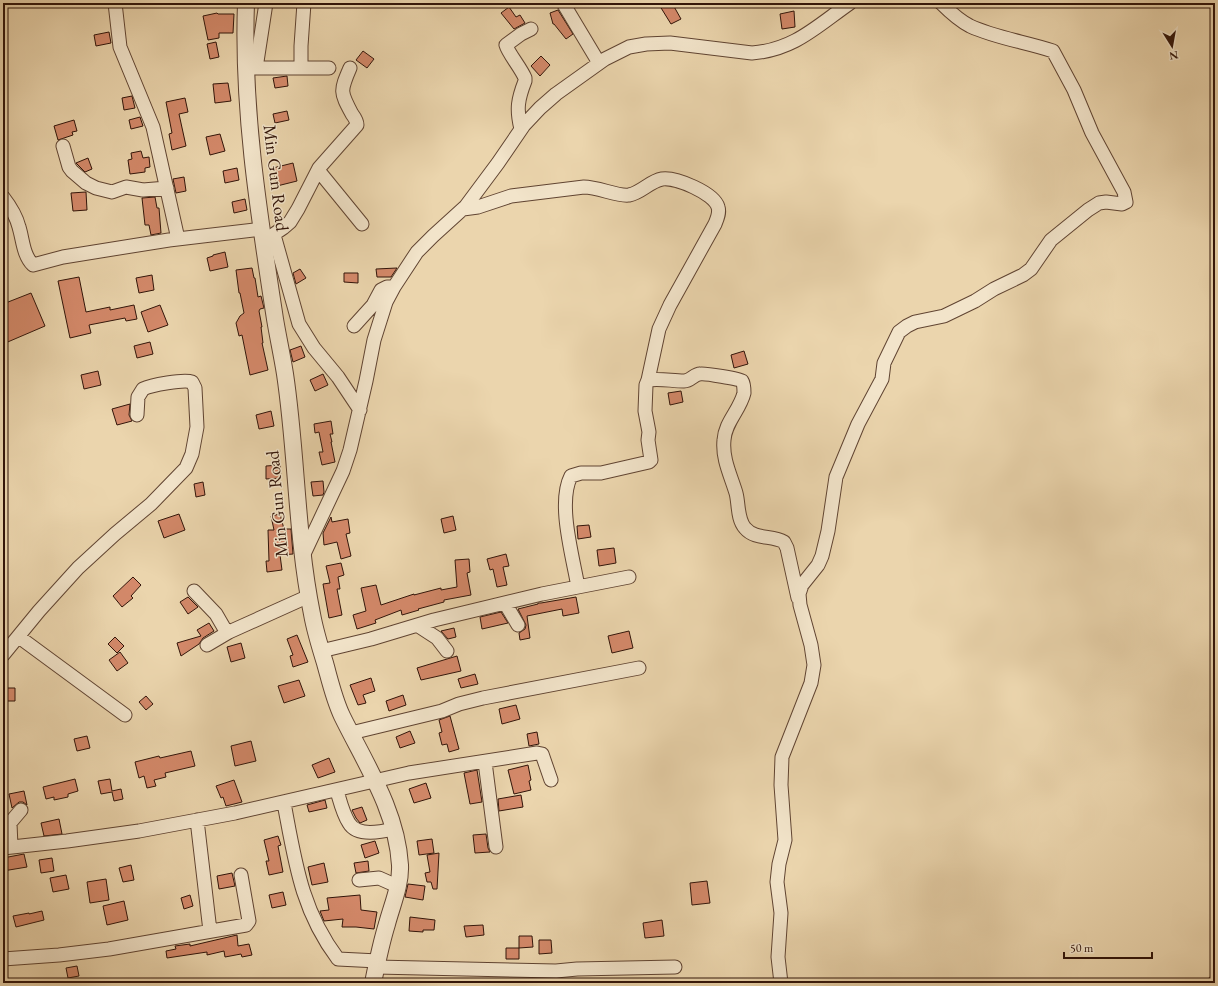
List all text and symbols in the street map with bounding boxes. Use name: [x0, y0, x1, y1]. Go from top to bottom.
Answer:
north arrow: [1152, 26, 1192, 66]
text: N: [1168, 48, 1180, 64]
street label: Min Gun Road: [259, 123, 295, 233]
street label: Min Gun Road: [260, 449, 293, 558]
scale bar: [1064, 934, 1152, 960]
text: 50 m: [1070, 940, 1094, 956]

